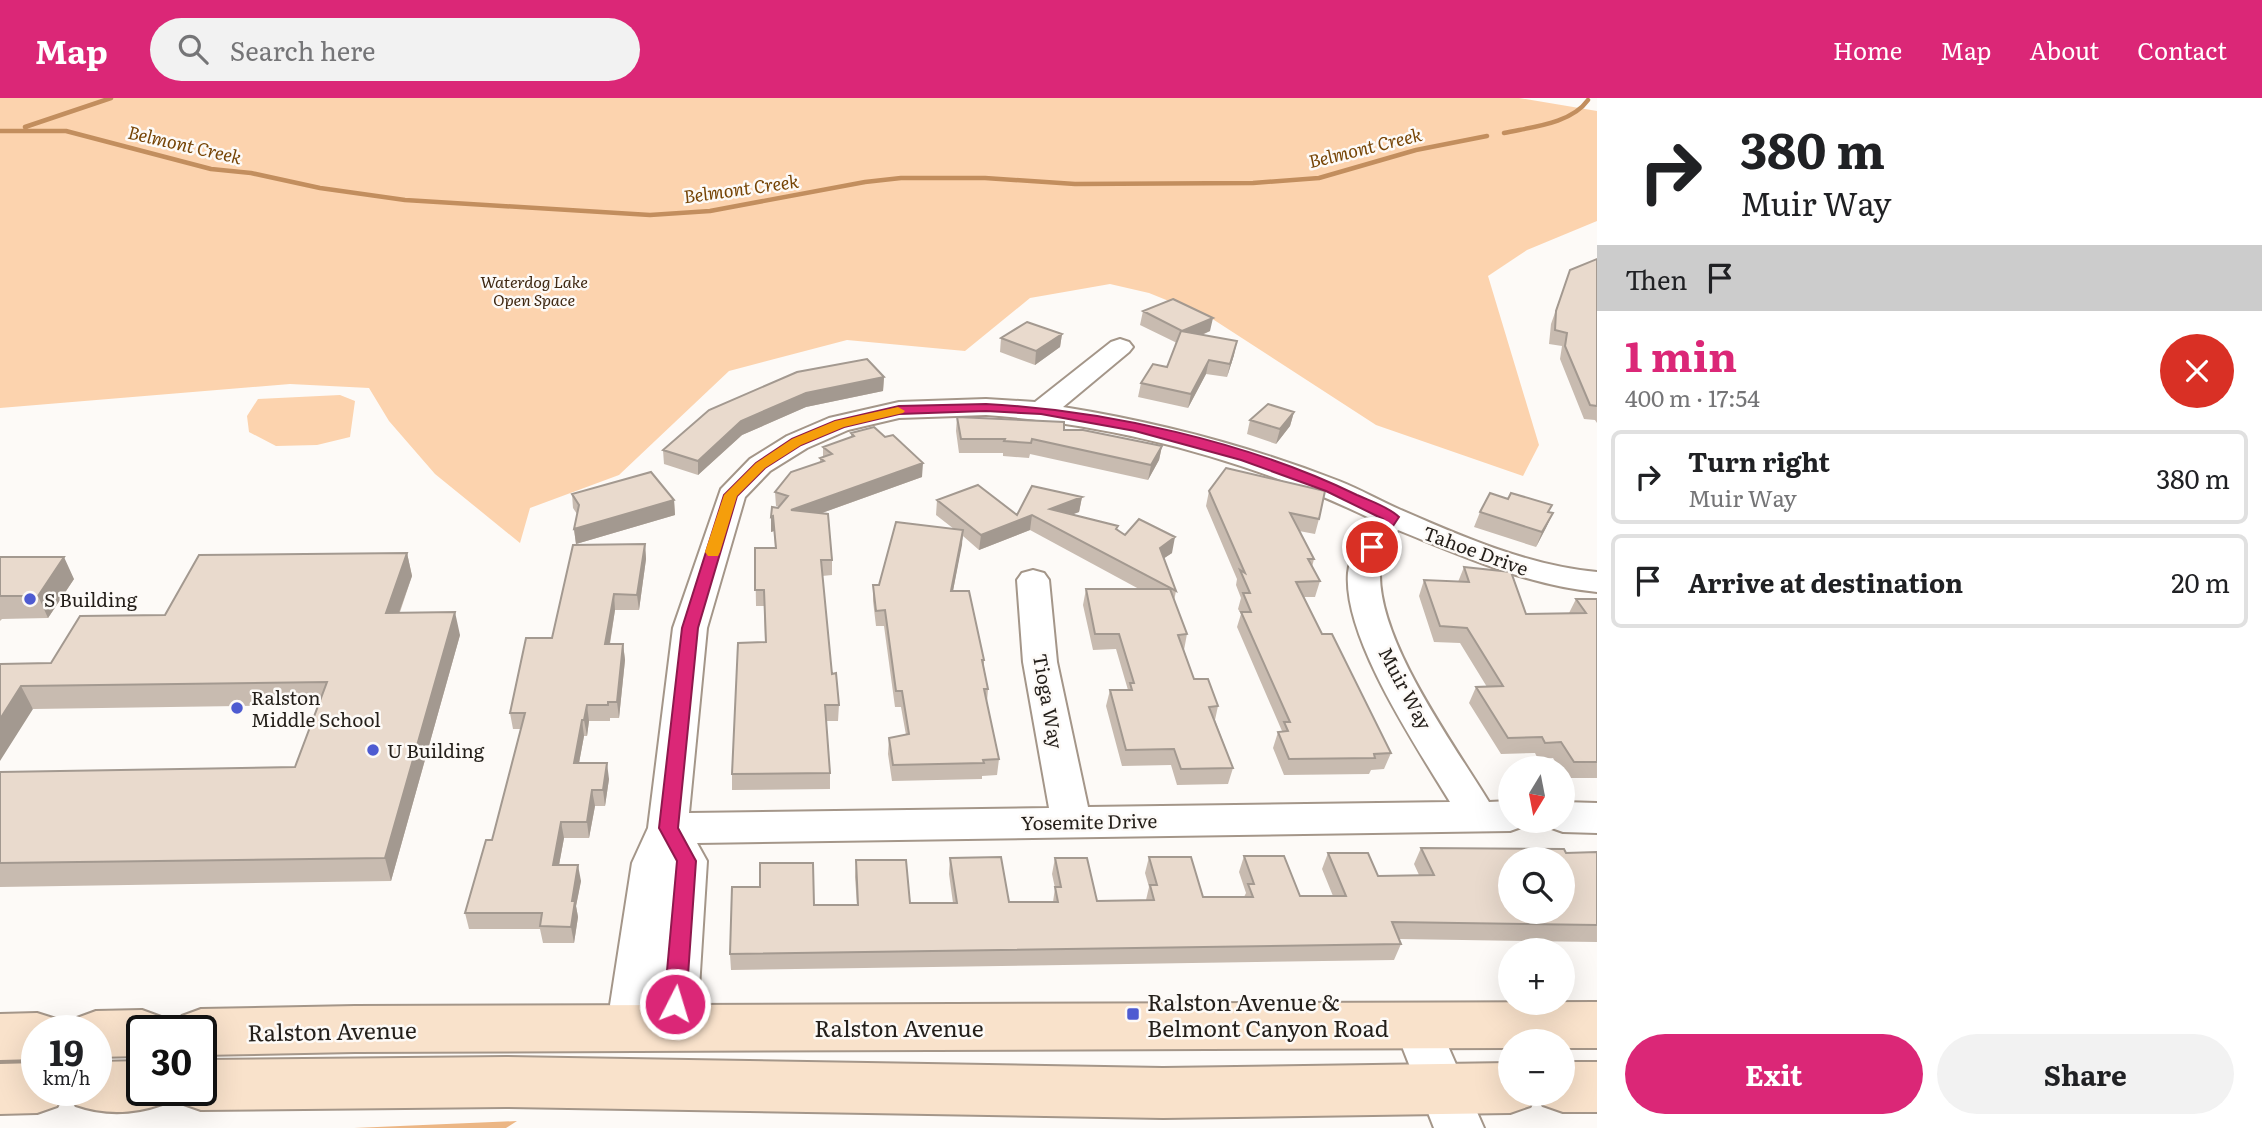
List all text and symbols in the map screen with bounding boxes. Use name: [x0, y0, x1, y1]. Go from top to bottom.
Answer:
search box: [150, 18, 640, 81]
text: Map: [35, 25, 108, 74]
icon: search: [174, 30, 212, 68]
text: Search here: [230, 30, 376, 69]
text: Home: [1833, 32, 1902, 67]
text: Map: [1940, 32, 1991, 67]
text: About: [2029, 32, 2099, 67]
text: Contact: [2137, 32, 2227, 67]
text: 380 m: [1740, 111, 1885, 184]
water label: Belmont Creek: [125, 118, 245, 170]
water label: Belmont Creek: [1305, 120, 1425, 174]
icon: right: [1625, 126, 1716, 217]
water label: Belmont Creek: [682, 167, 800, 209]
text: Muir Way: [1740, 178, 1891, 226]
text: Then: [1625, 259, 1687, 298]
icon: arrive: [1701, 259, 1739, 297]
park label: Waterdog Lake Open Space: [480, 269, 588, 311]
text: 1 min: [1625, 323, 1737, 385]
button: close: [2160, 334, 2234, 408]
text: 400 m · 17:54: [1625, 380, 1760, 414]
text: Turn right: [1688, 441, 1830, 480]
icon: right: [1629, 458, 1667, 496]
text: 380 m: [2156, 458, 2230, 497]
text: Muir Way: [1688, 480, 1797, 514]
pin: [1342, 517, 1402, 577]
street label: Tahoe Drive: [1419, 518, 1533, 582]
icon: arrive: [1353, 528, 1391, 566]
icon: arrive: [1629, 562, 1667, 600]
text: Arrive at destination: [1688, 562, 1963, 601]
text: 20 m: [2171, 562, 2230, 601]
place label: S Building: [44, 585, 138, 613]
marker: S Building: [22, 591, 38, 607]
street label: Muir Way: [1373, 642, 1439, 734]
street label: Tioga Way: [1027, 651, 1071, 751]
place label: Ralston Middle School: [251, 683, 381, 733]
marker: Ralston Middle School: [229, 700, 245, 716]
place label: U Building: [387, 736, 485, 764]
marker: U Building: [365, 742, 381, 758]
north arrow: [1498, 756, 1575, 833]
map controls: [1498, 756, 1575, 1106]
street label: Yosemite Drive: [1021, 806, 1158, 836]
button: search: [1498, 847, 1575, 924]
button: +: [1498, 938, 1575, 1015]
position arrow: [638, 967, 712, 1041]
place label: Ralston Avenue & Belmont Canyon Road: [1147, 984, 1389, 1044]
marker: Ralston Avenue & Belmont Canyon Road: [1125, 1006, 1141, 1022]
street label: Ralston Avenue: [814, 1010, 984, 1044]
street label: Ralston Avenue: [247, 1012, 417, 1048]
speed limit sign: 30: [126, 1015, 217, 1106]
text: 19: [49, 1025, 84, 1077]
button: −: [1498, 1029, 1575, 1106]
button: Exit: [1625, 1034, 1923, 1114]
button: Share: [1937, 1034, 2234, 1114]
text: km/h: [43, 1064, 90, 1091]

